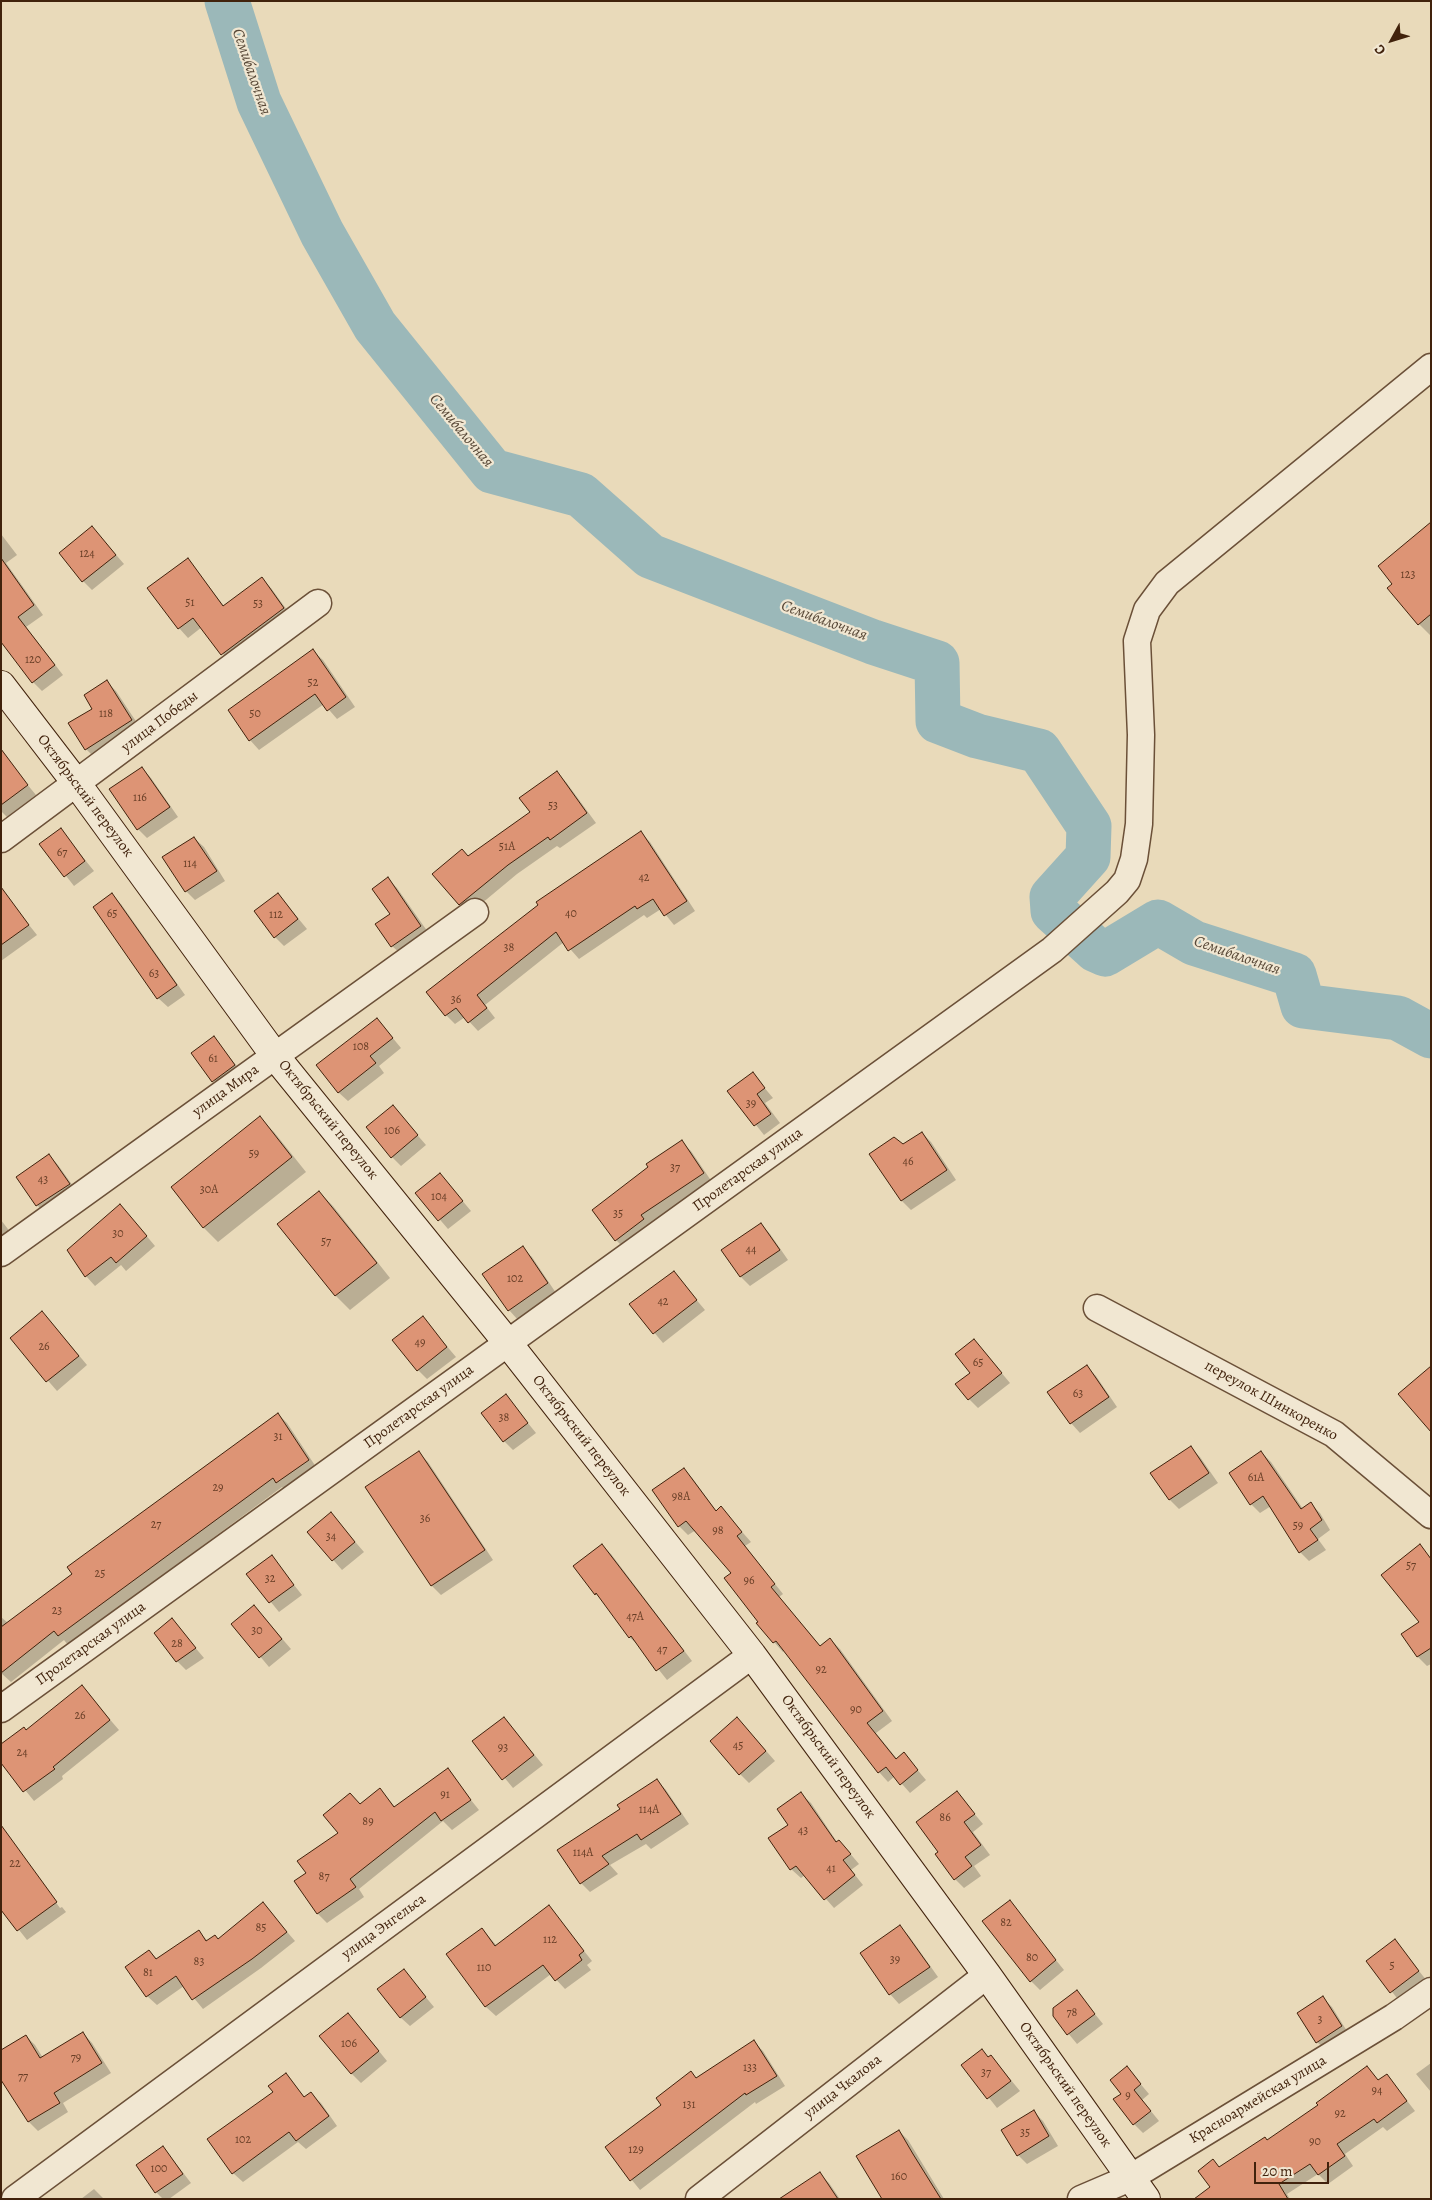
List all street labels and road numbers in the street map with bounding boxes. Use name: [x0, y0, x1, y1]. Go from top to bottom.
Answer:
street label: улица Победы: [118, 687, 202, 757]
street label: Октябрьский переулок: [33, 731, 137, 861]
street label: Октябрьский переулок: [274, 1056, 382, 1184]
street label: улица Мира: [189, 1061, 263, 1121]
street label: Пролетарская улица: [690, 1124, 806, 1216]
street label: переулок Шинкоренко: [1201, 1357, 1341, 1445]
street label: Пролетарская улица: [361, 1361, 477, 1453]
street label: Октябрьский переулок: [528, 1372, 634, 1500]
street label: Пролетарская улица: [33, 1598, 149, 1690]
street label: Октябрьский переулок: [777, 1691, 879, 1823]
street label: улица Энгельса: [338, 1890, 430, 1964]
street label: Октябрьский переулок: [1015, 2019, 1115, 2151]
street label: улица Чкалова: [801, 2051, 885, 2123]
street label: Красноармейская улица: [1186, 2052, 1330, 2148]

